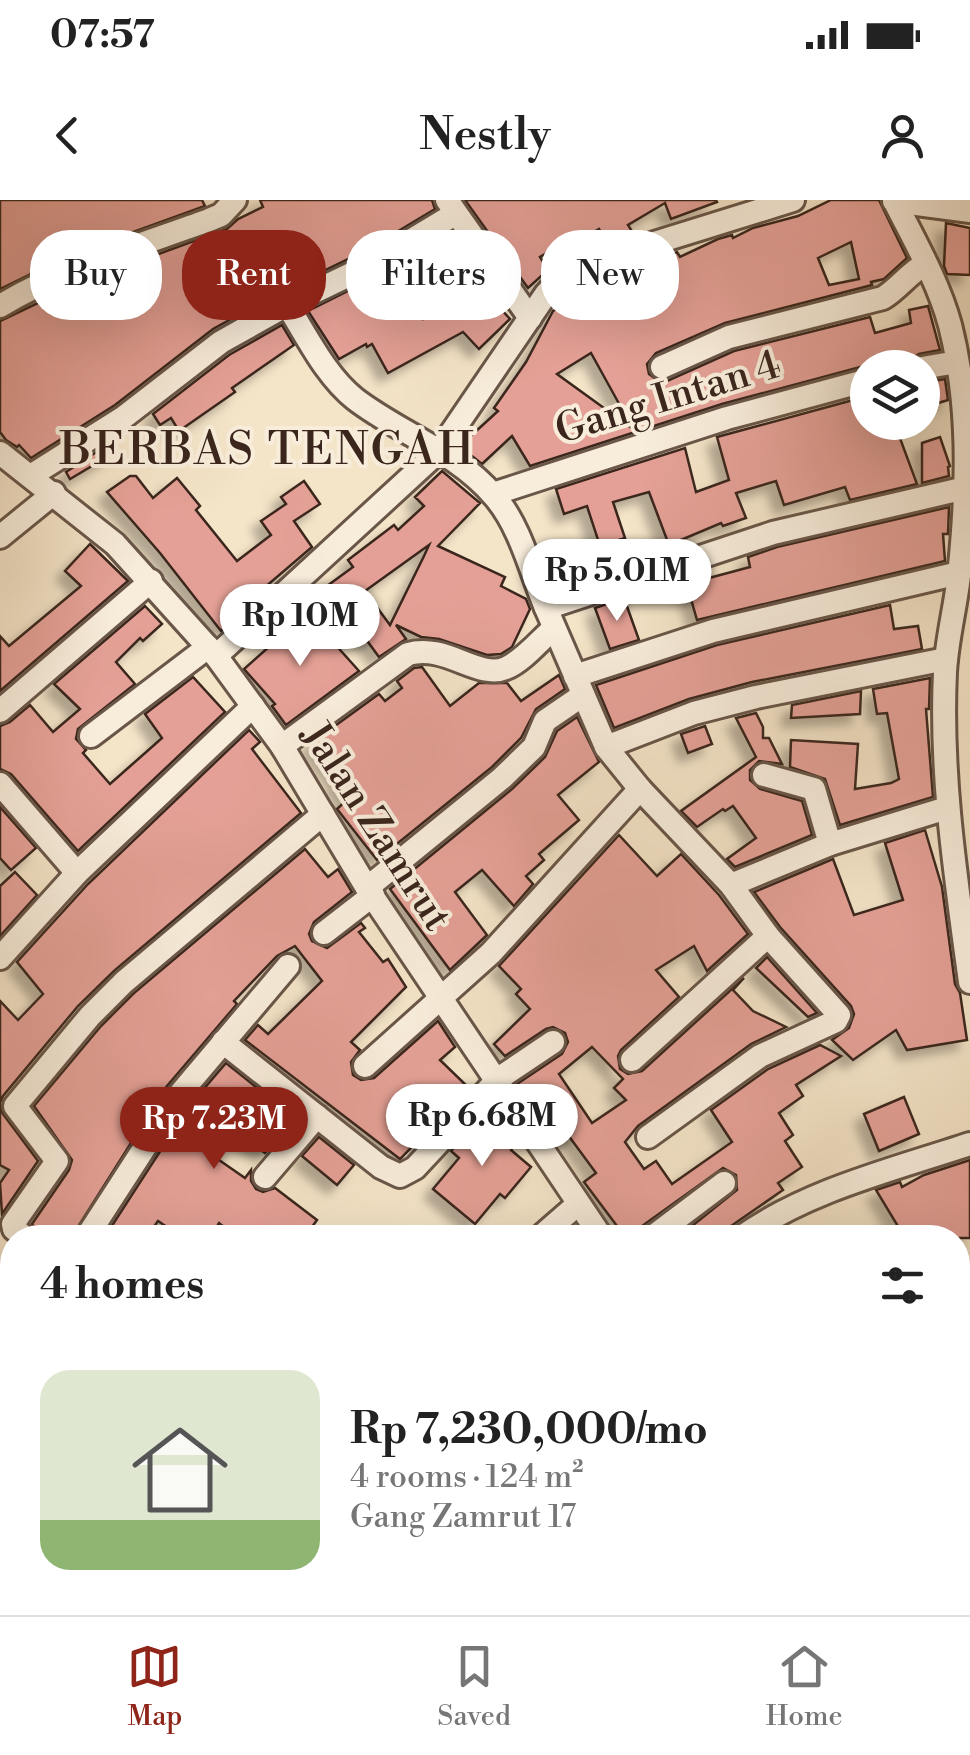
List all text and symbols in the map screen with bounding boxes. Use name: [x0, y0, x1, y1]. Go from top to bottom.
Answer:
text: 07:57: [50, 12, 155, 59]
text: Nestly: [419, 107, 551, 164]
icon: back: [40, 108, 95, 163]
icon: person: [875, 108, 930, 163]
chip: Buy: [30, 230, 162, 320]
chip: Rent: [182, 230, 326, 320]
chip: Filters: [346, 230, 521, 320]
chip: New: [541, 230, 679, 320]
street label: Gang Intan 4: [550, 340, 787, 457]
map controls: [850, 350, 940, 440]
button: layers: [850, 350, 940, 440]
district label: BERBAS TENGAH: [59, 422, 476, 479]
pin: Rp 5.01M: [514, 539, 720, 624]
text: Rp 5.01M: [545, 551, 690, 591]
pin: Rp 10M: [219, 584, 381, 669]
text: Rp 10M: [242, 596, 358, 636]
street label: Jalan Zamrut: [289, 712, 462, 940]
pin: Rp 6.68M: [379, 1084, 585, 1169]
pin: Rp 7.23M: [111, 1087, 317, 1172]
text: Rp 6.68M: [408, 1096, 556, 1136]
text: Rp 7.23M: [142, 1099, 286, 1139]
icon: filters: [875, 1258, 930, 1313]
text: 4 homes: [40, 1259, 204, 1312]
text: Rp 7,230,000/mo: [350, 1404, 708, 1457]
icon: home: [120, 1410, 240, 1530]
text: 4 rooms · 124 m²: [350, 1457, 583, 1497]
text: Gang Zamrut 17: [350, 1497, 576, 1537]
tab: Map: [127, 1639, 183, 1734]
tab: Saved: [437, 1639, 511, 1734]
tab: Home: [766, 1639, 843, 1734]

